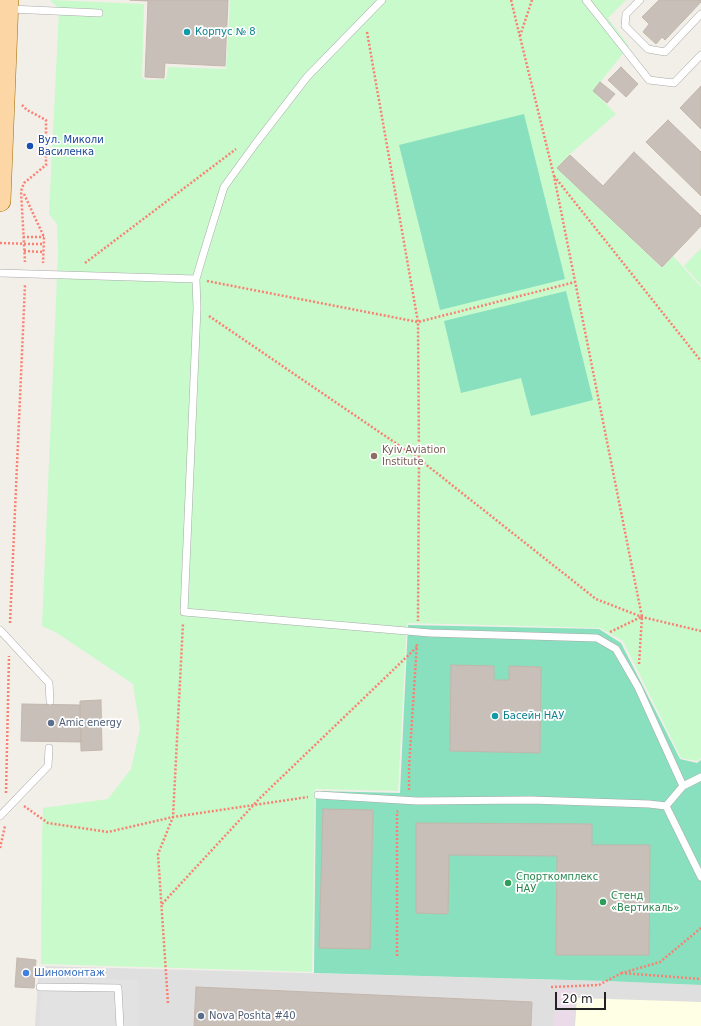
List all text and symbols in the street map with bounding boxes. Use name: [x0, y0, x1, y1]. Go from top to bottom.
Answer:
place label: Корпус № 8: [195, 26, 256, 38]
marker: Корпус № 8: [182, 27, 192, 37]
place label: Вул. Миколи Василенка: [38, 134, 104, 158]
marker: Вул. Миколи Василенка: [25, 141, 35, 151]
place label: Kyiv Aviation Institute: [382, 444, 446, 468]
marker: Kyiv Aviation Institute: [369, 451, 379, 461]
place label: Басейн НАУ: [503, 710, 564, 722]
marker: Басейн НАУ: [490, 711, 500, 721]
place label: Amic energy: [59, 717, 122, 729]
marker: Amic energy: [46, 718, 56, 728]
place label: Спорткомплекс НАУ: [516, 871, 598, 894]
marker: Спорткомплекс НАУ: [503, 878, 513, 888]
place label: Стенд «Вертикаль»: [611, 890, 679, 914]
marker: Стенд «Вертикаль»: [598, 897, 608, 907]
place label: Шиномонтаж: [34, 967, 105, 979]
marker: Шиномонтаж: [21, 968, 31, 978]
scale bar: [557, 984, 608, 1010]
text: 20 m: [562, 992, 593, 1006]
place label: Nova Poshta #40: [209, 1010, 295, 1022]
marker: Nova Poshta #40: [196, 1011, 206, 1021]

